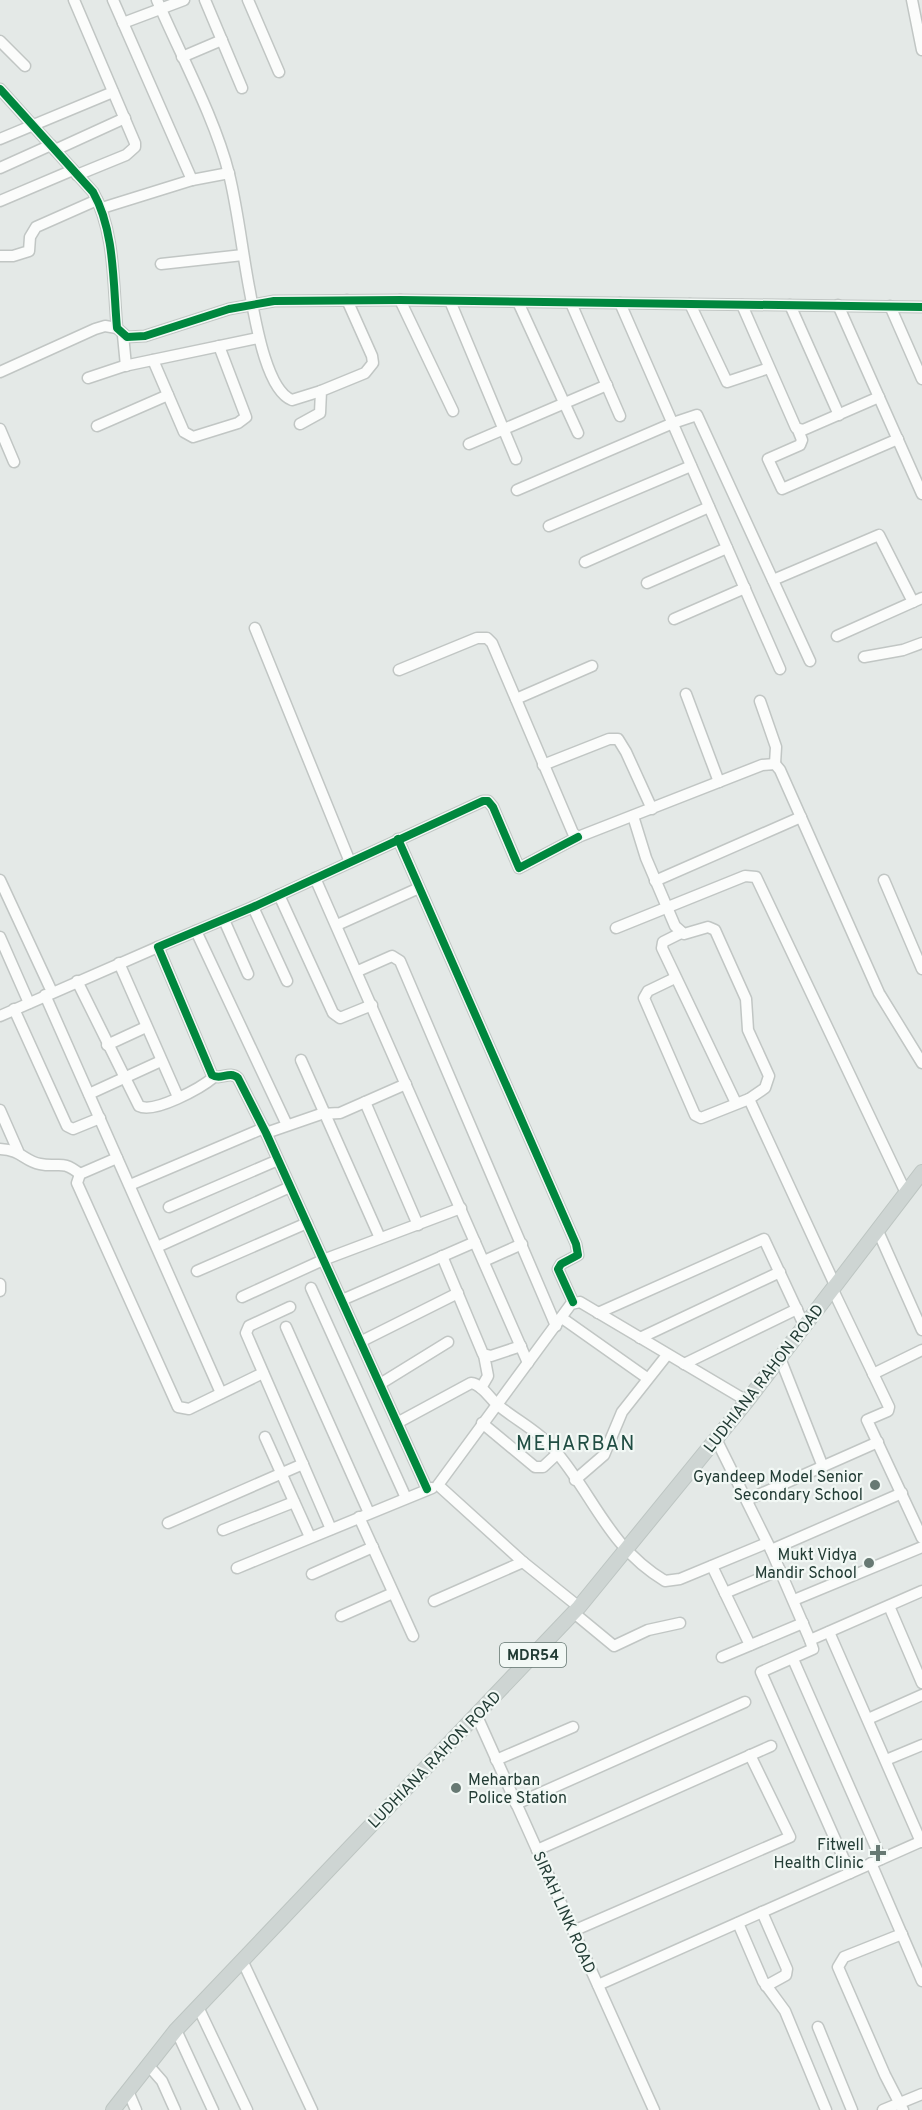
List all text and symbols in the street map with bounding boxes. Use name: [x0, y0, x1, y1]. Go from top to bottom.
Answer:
street label: LUDHIANA RAHON ROAD: [700, 1301, 829, 1458]
district label: MEHARBAN: [516, 1432, 636, 1458]
place label: Gyandeep Model Senior Secondary School: [693, 1468, 863, 1506]
marker: Gyandeep Model Senior Secondary School: [868, 1478, 882, 1492]
place label: Mukt Vidya Mandir School: [755, 1546, 857, 1584]
marker: Mukt Vidya Mandir School: [862, 1556, 876, 1570]
road number: MDR54: [500, 1643, 566, 1667]
street label: LUDHIANA RAHON ROAD: [365, 1688, 506, 1833]
place label: Meharban Police Station: [468, 1771, 567, 1809]
marker: Meharban Police Station: [449, 1781, 463, 1795]
place label: Fitwell Health Clinic: [773, 1836, 864, 1874]
marker: Fitwell Health Clinic: [869, 1844, 887, 1862]
street label: SIRAH LINK ROAD: [527, 1849, 599, 1977]

